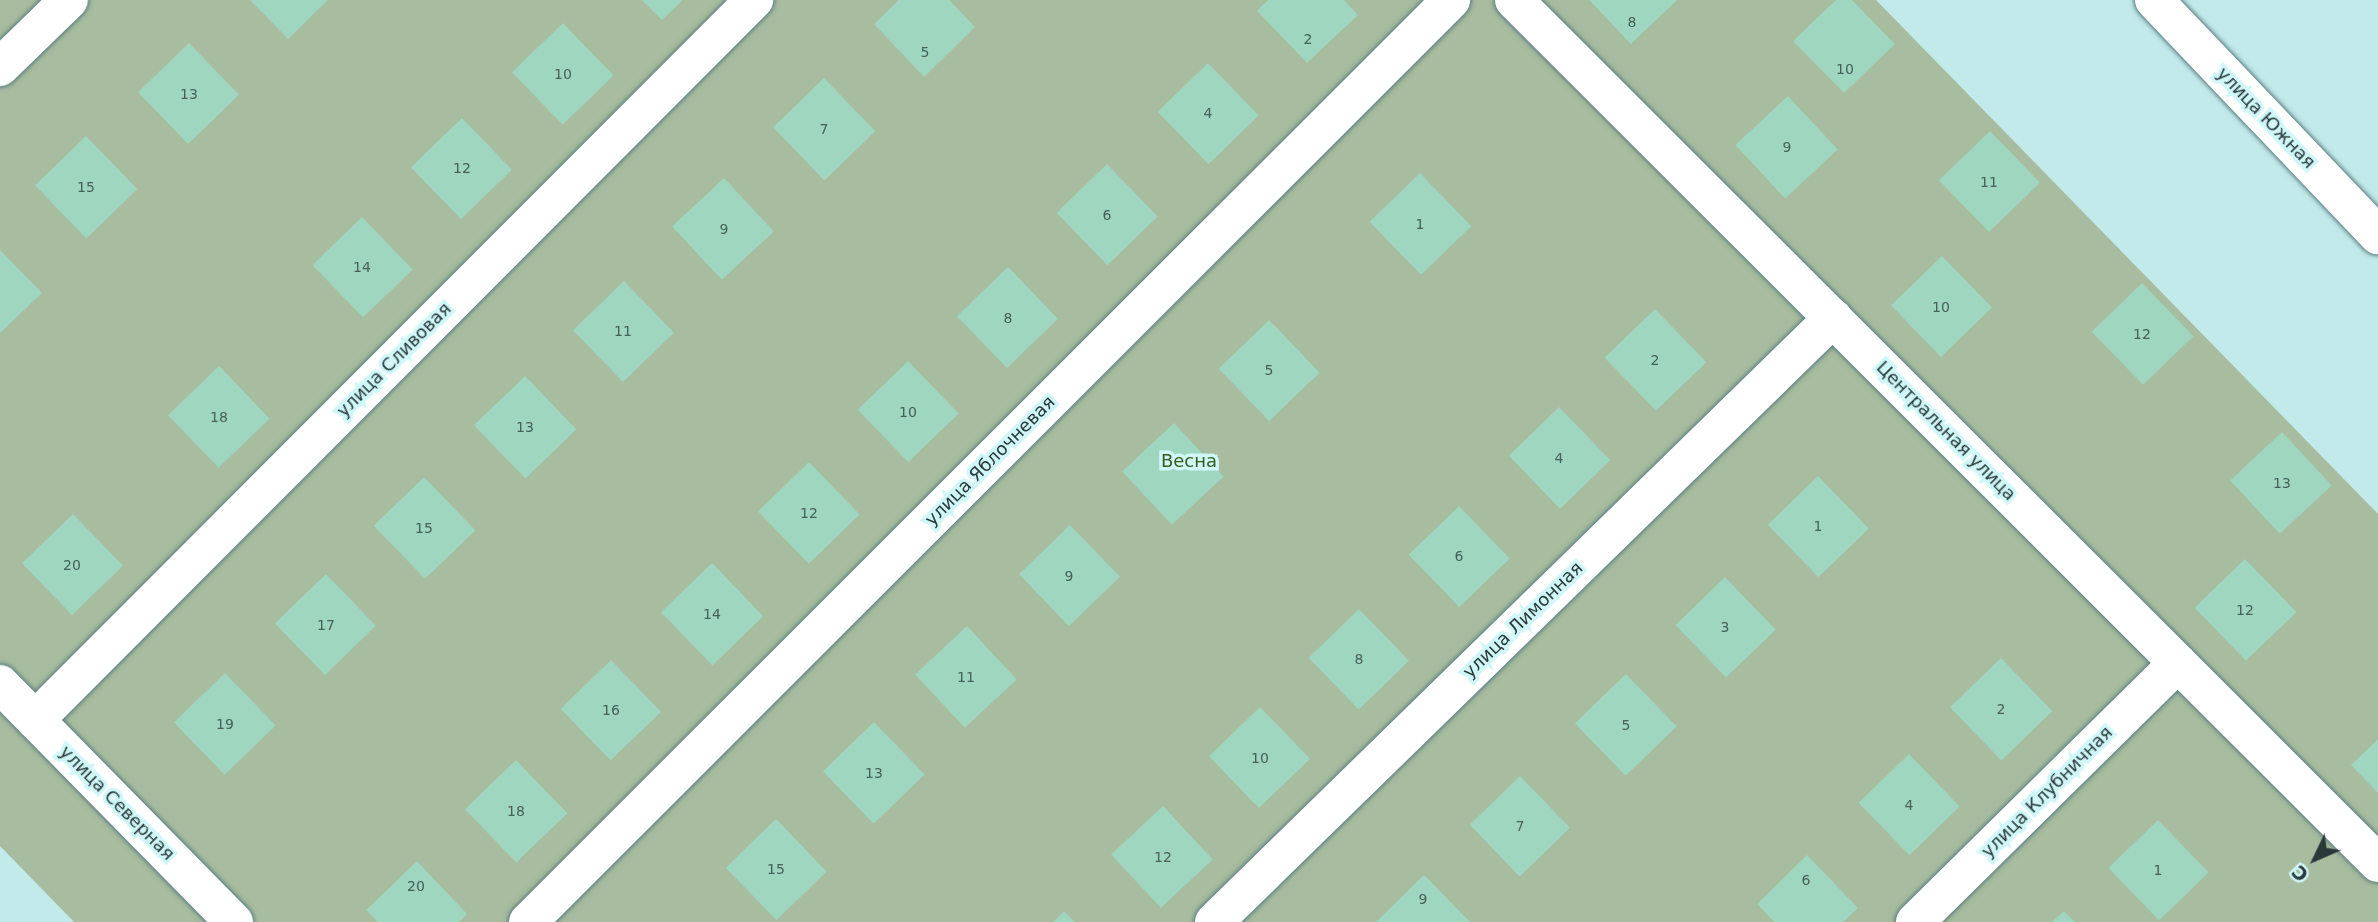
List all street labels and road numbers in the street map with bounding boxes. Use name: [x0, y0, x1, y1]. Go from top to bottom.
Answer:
street label: улица Южная: [2212, 63, 2320, 173]
street label: улица Сливовая: [332, 298, 456, 422]
street label: Центральная улица: [1872, 357, 2020, 505]
street label: улица Яблочневая: [921, 392, 1059, 530]
street label: улица Лимонная: [1459, 557, 1587, 683]
street label: улица Клубничная: [1977, 722, 2117, 862]
street label: улица Северная: [55, 741, 179, 865]

